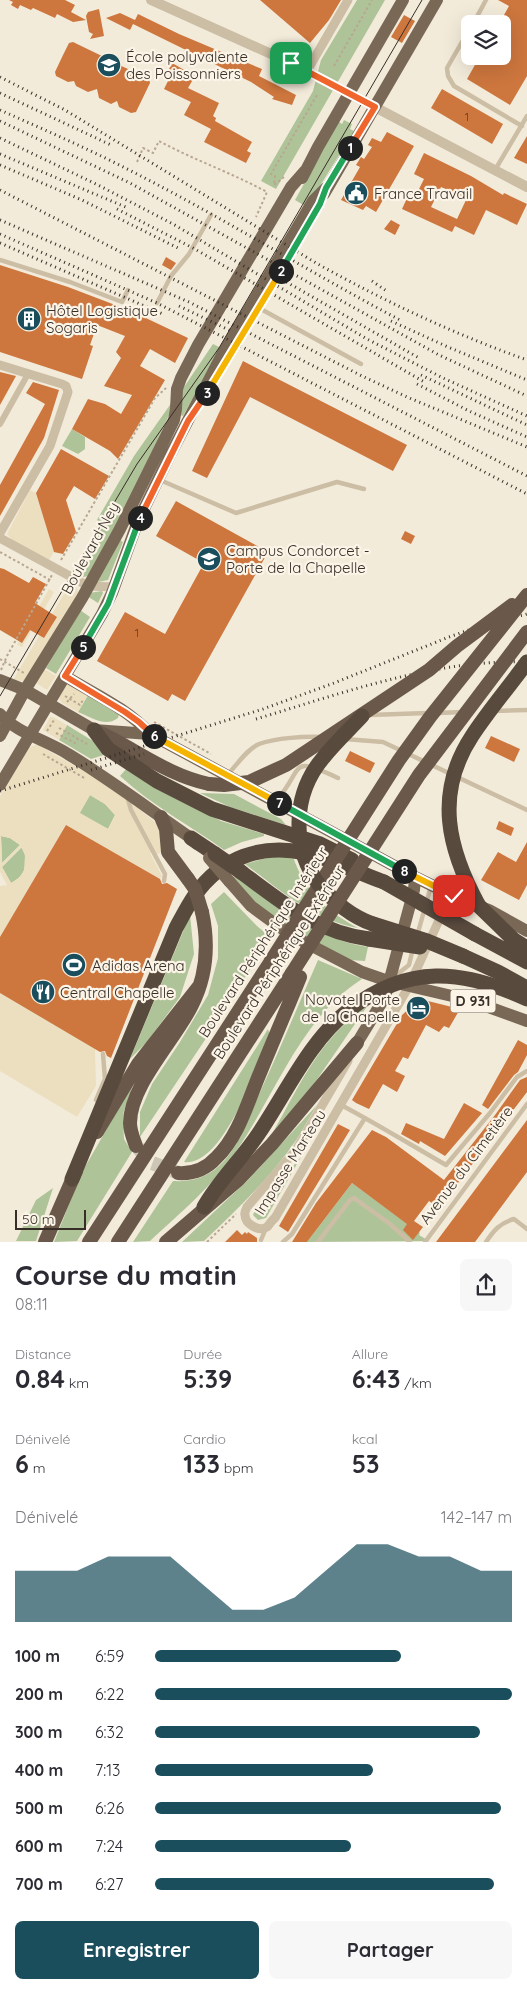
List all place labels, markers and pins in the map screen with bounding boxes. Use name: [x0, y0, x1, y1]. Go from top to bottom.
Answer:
pin: [270, 42, 312, 84]
place label: École polyvalente des Poissonniers: [126, 47, 248, 83]
school or university icon: École polyvalente des Poissonniers: [96, 52, 122, 78]
pin: 1: [338, 136, 362, 160]
public building icon: France Travail: [343, 180, 369, 206]
place label: France Travail: [374, 184, 472, 203]
pin: 2: [268, 258, 294, 284]
place label: Hôtel Logistique Sogaris: [46, 301, 158, 337]
building icon: Hôtel Logistique Sogaris: [16, 306, 42, 332]
pin: 3: [194, 380, 220, 406]
pin: 4: [128, 506, 152, 530]
place label: Campus Condorcet - Porte de la Chapelle: [226, 541, 370, 577]
school or university icon: Campus Condorcet - Porte de la Chapelle: [196, 546, 222, 572]
pin: 5: [70, 634, 96, 660]
pin: 6: [142, 724, 166, 748]
pin: 7: [266, 790, 292, 816]
pin: 8: [392, 858, 416, 884]
pin: [433, 875, 475, 917]
sports icon: Adidas Arena: [61, 952, 87, 978]
place label: Adidas Arena: [92, 956, 185, 975]
restaurant icon: Central Chapelle: [30, 979, 56, 1005]
place label: Central Chapelle: [60, 983, 174, 1002]
place label: Novotel Porte de la Chapelle: [302, 990, 400, 1026]
hotel icon: Novotel Porte de la Chapelle: [405, 995, 431, 1021]

